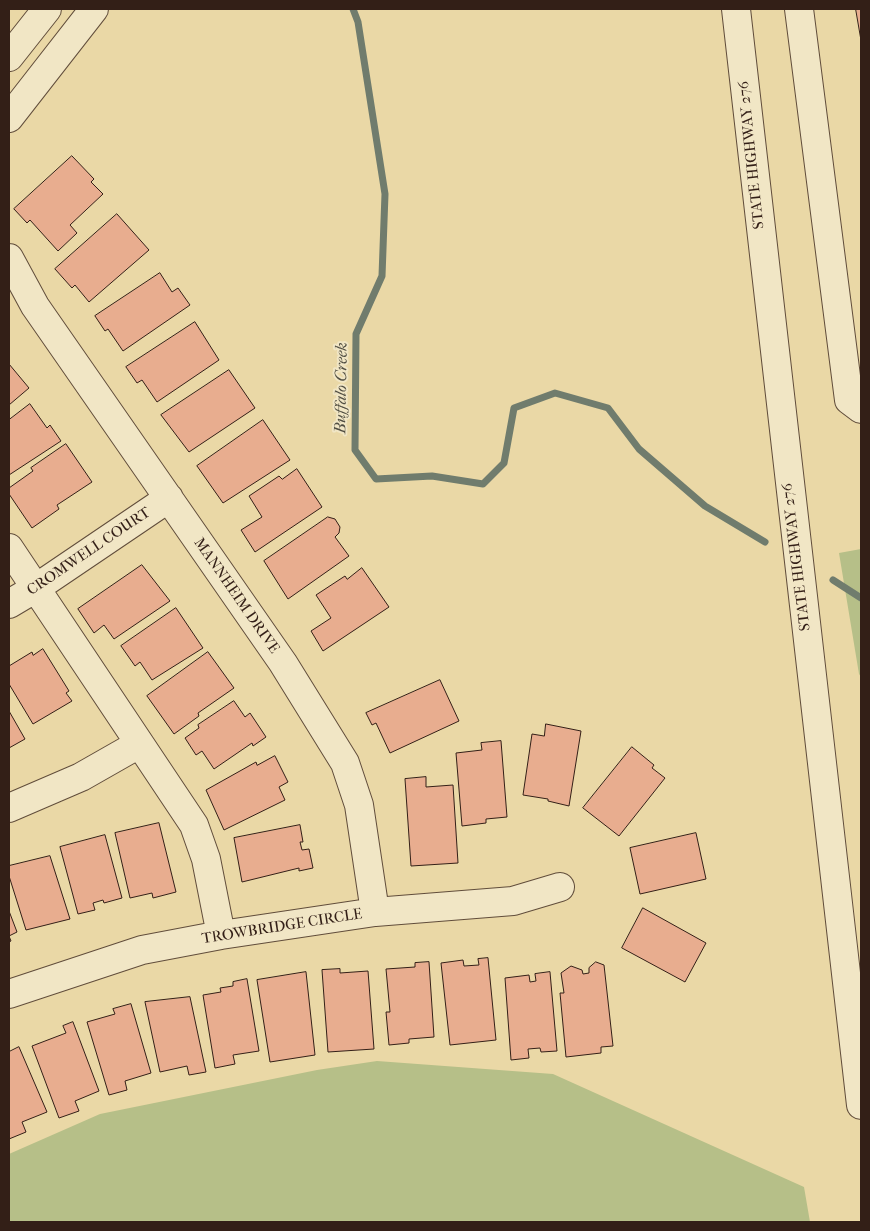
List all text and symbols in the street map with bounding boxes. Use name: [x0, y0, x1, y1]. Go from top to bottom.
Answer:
street label: STATE HIGHWAY 276: [735, 80, 769, 230]
water label: Buffalo Creek: [332, 342, 352, 434]
street label: STATE HIGHWAY 276: [779, 482, 815, 632]
street label: CROMWELL COURT: [24, 504, 154, 600]
street label: MANNHEIM DRIVE: [189, 535, 283, 657]
street label: TROWBRIDGE CIRCLE: [200, 905, 364, 949]

